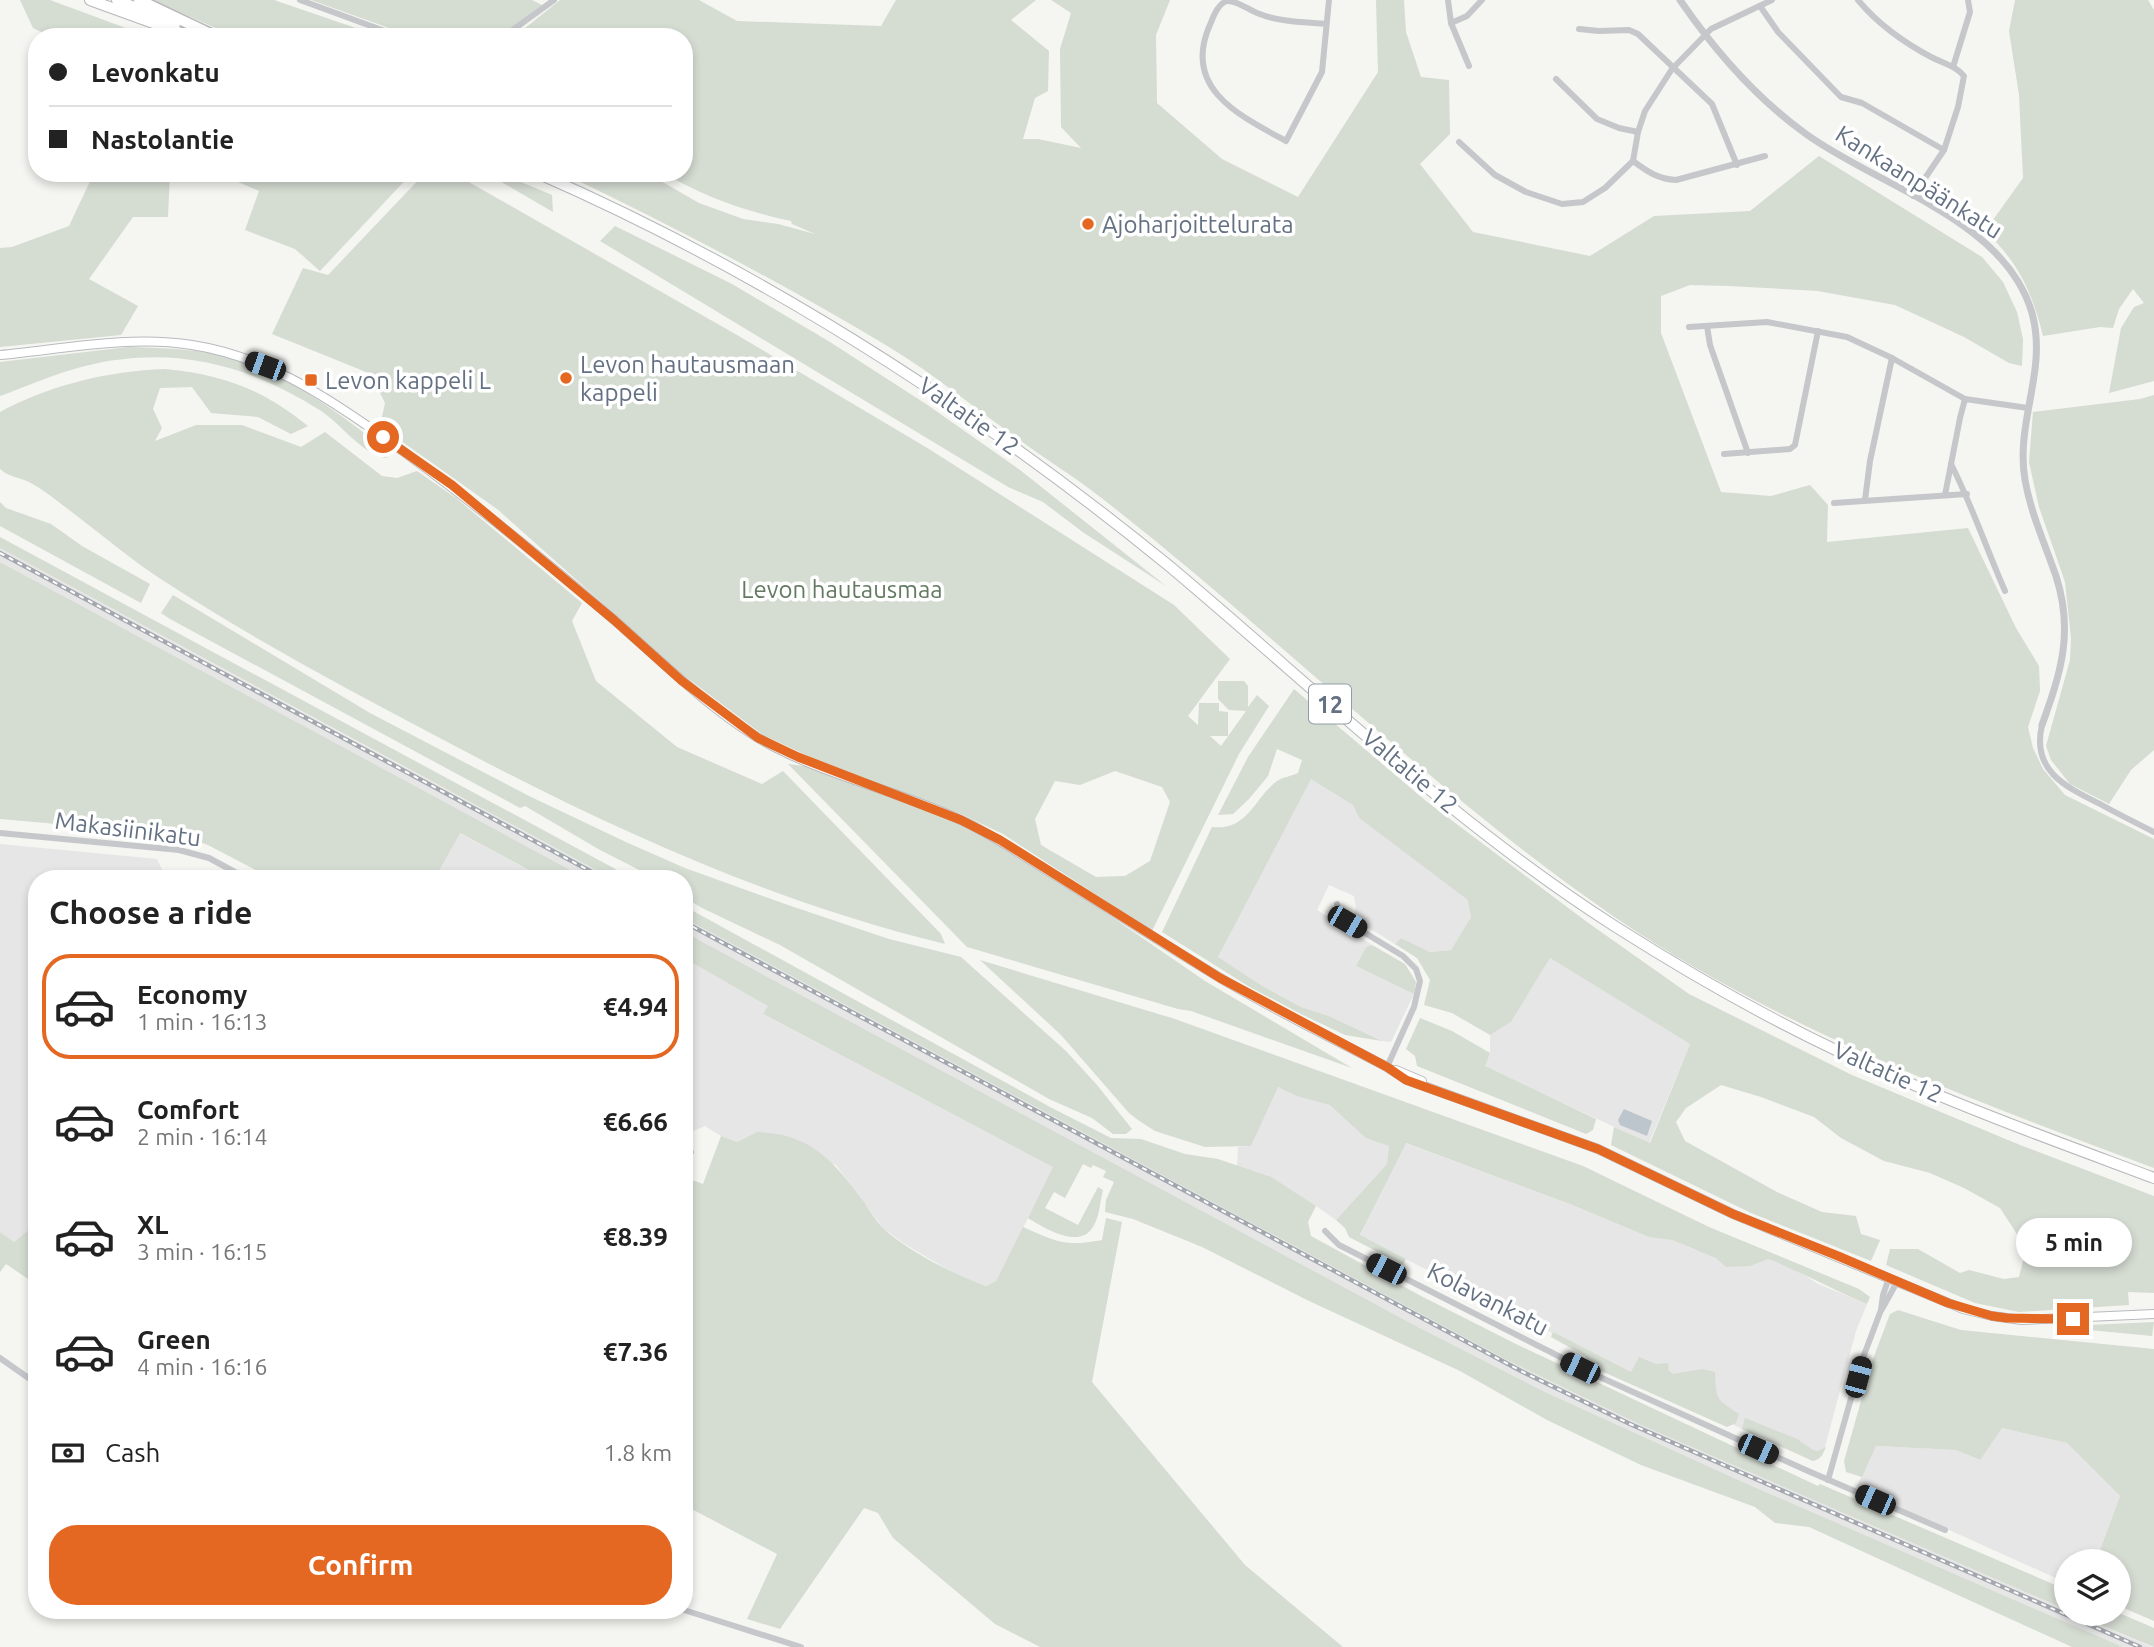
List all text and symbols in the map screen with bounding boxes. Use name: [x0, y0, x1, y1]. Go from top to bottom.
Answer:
text: Levonkatu: [91, 58, 220, 87]
street label: Kankaanpäänkatu: [1831, 120, 2007, 244]
text: Nastolantie: [91, 125, 234, 154]
place label: Ajoharjoittelurata: [1102, 211, 1294, 238]
marker: Ajoharjoittelurata: [1080, 216, 1096, 232]
car: [242, 349, 289, 383]
place label: Levon hautausmaan kappeli: [580, 351, 795, 406]
place label: Levon kappeli L: [325, 367, 491, 394]
marker: Levon hautausmaan kappeli: [558, 370, 574, 386]
marker: Levon kappeli L: [303, 372, 319, 388]
street label: Valtatie 12: [914, 372, 1024, 460]
route start: [367, 421, 399, 453]
park label: Levon hautausmaa: [741, 576, 943, 603]
road number: 12: [1309, 684, 1351, 724]
street label: Valtatie 12: [1357, 723, 1463, 819]
street label: Makasiinikatu: [53, 807, 203, 851]
text: Choose a ride: [49, 894, 252, 930]
car: [1324, 902, 1371, 942]
icon: car: [53, 975, 116, 1038]
text: Economy: [137, 980, 247, 1009]
text: €4.94: [603, 992, 668, 1021]
text: 1 min · 16:13: [137, 1009, 268, 1034]
street label: Valtatie 12: [1829, 1036, 1947, 1108]
icon: car: [53, 1090, 116, 1153]
text: Comfort: [137, 1095, 240, 1124]
text: €6.66: [603, 1107, 668, 1136]
text: 2 min · 16:14: [137, 1124, 268, 1149]
icon: car: [53, 1205, 116, 1268]
text: XL: [137, 1210, 168, 1239]
callout: 5 min: [2015, 1218, 2131, 1266]
text: €8.39: [603, 1222, 668, 1251]
text: 5 min: [2045, 1230, 2103, 1255]
text: 3 min · 16:15: [137, 1239, 268, 1264]
car: [1363, 1250, 1410, 1288]
street label: Kolavankatu: [1423, 1257, 1553, 1341]
route end: [2057, 1303, 2089, 1335]
icon: car: [53, 1320, 116, 1383]
text: Green: [137, 1325, 211, 1354]
text: €7.36: [603, 1337, 668, 1366]
car: [1557, 1349, 1604, 1387]
text: 4 min · 16:16: [137, 1354, 268, 1379]
car: [1843, 1354, 1874, 1400]
car: [1735, 1431, 1782, 1467]
icon: cash: [49, 1434, 87, 1472]
text: Cash: [105, 1438, 160, 1467]
text: 1.8 km: [604, 1440, 672, 1465]
car: [1852, 1482, 1899, 1518]
button: Confirm: [49, 1525, 672, 1605]
map controls: [2054, 1549, 2131, 1626]
button: layers: [2054, 1549, 2131, 1626]

